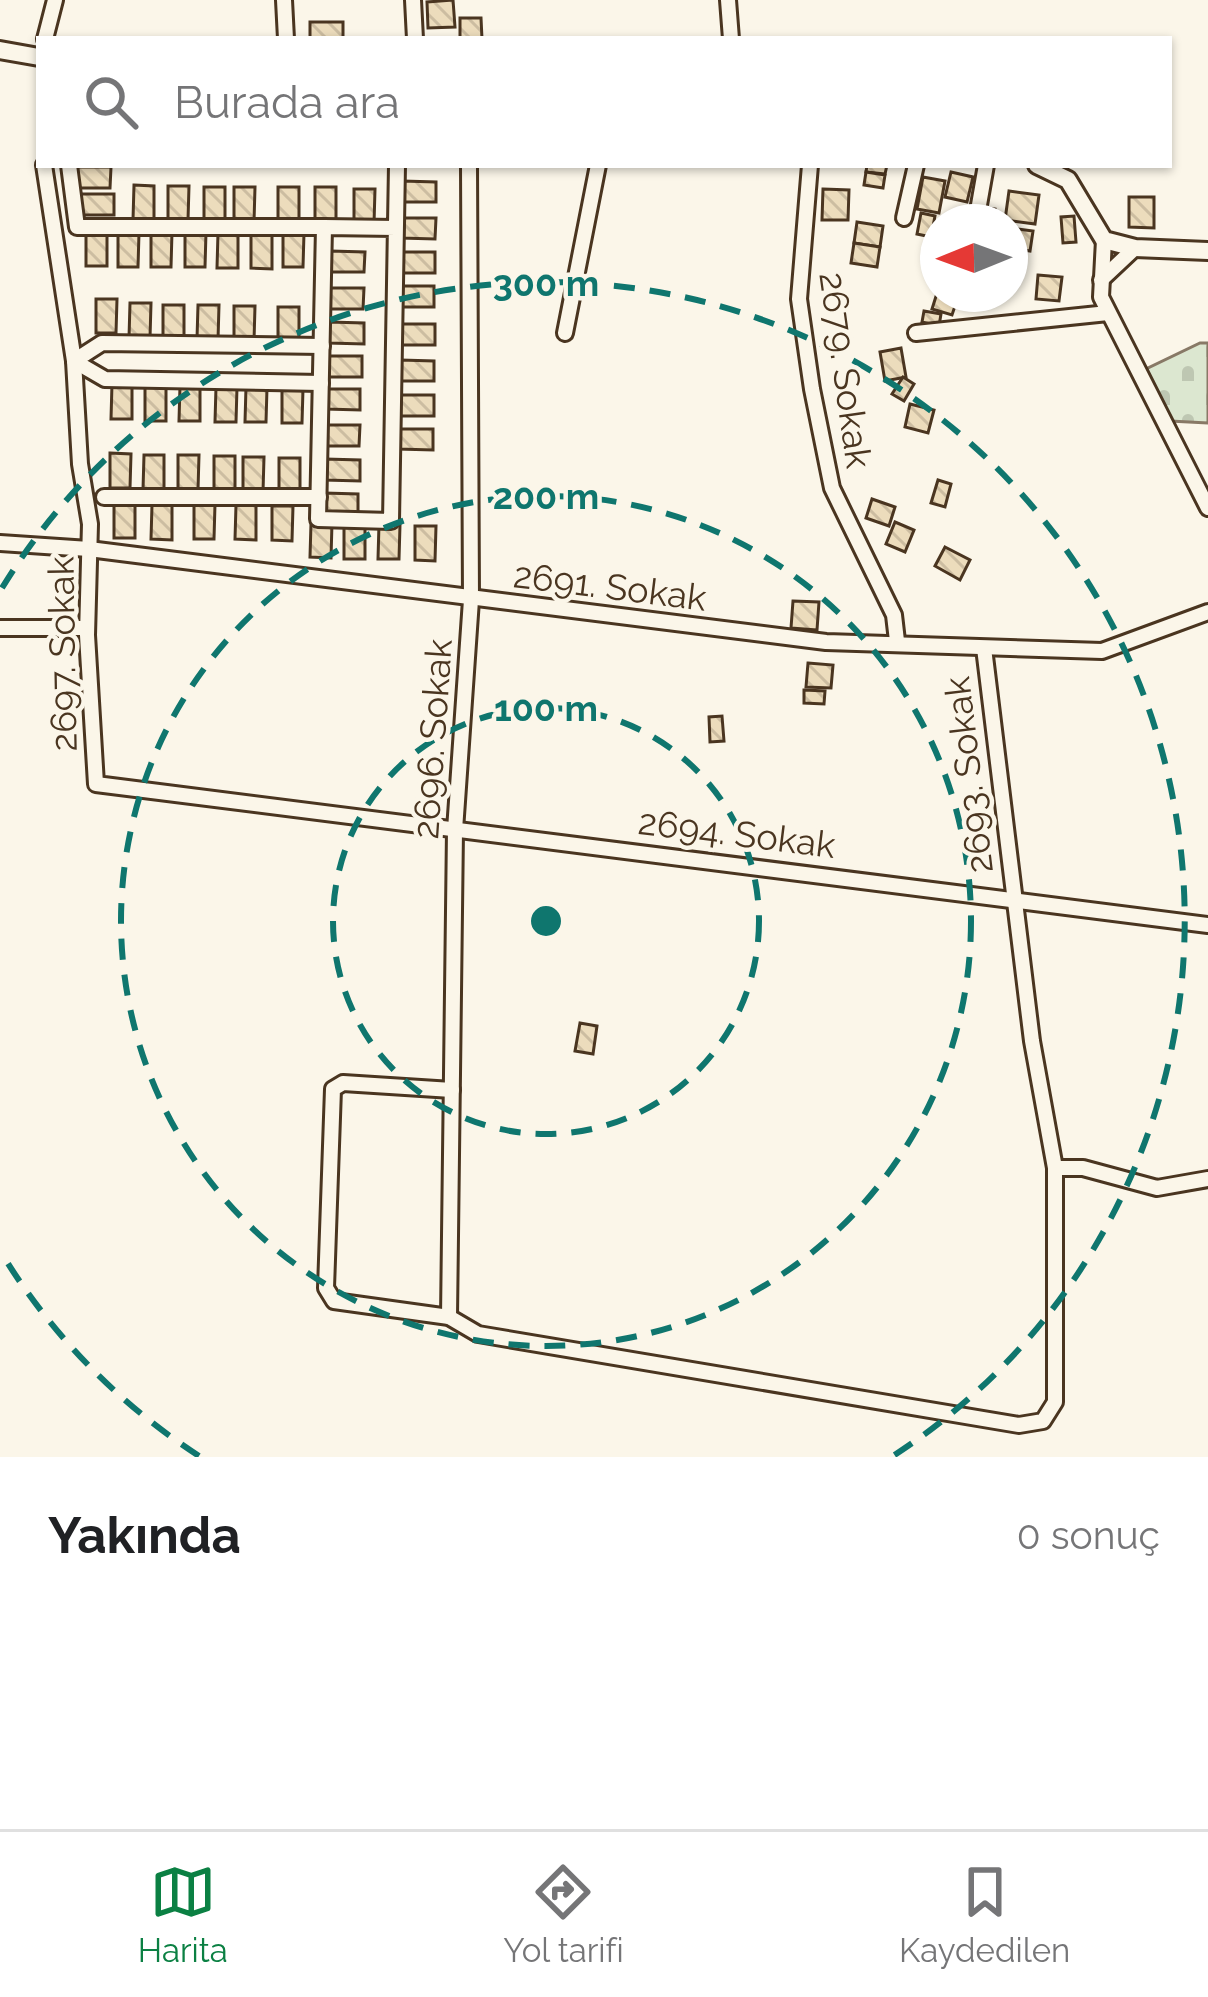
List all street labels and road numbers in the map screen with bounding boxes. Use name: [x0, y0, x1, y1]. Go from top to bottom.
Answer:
street label: 2679. Sokak: [811, 269, 881, 471]
street label: 2691. Sokak: [511, 553, 709, 619]
street label: 2697. Sokak: [39, 556, 85, 752]
street label: 2696. Sokak: [404, 638, 460, 840]
street label: 2693. Sokak: [935, 674, 1001, 876]
street label: 2694. Sokak: [636, 800, 838, 866]

